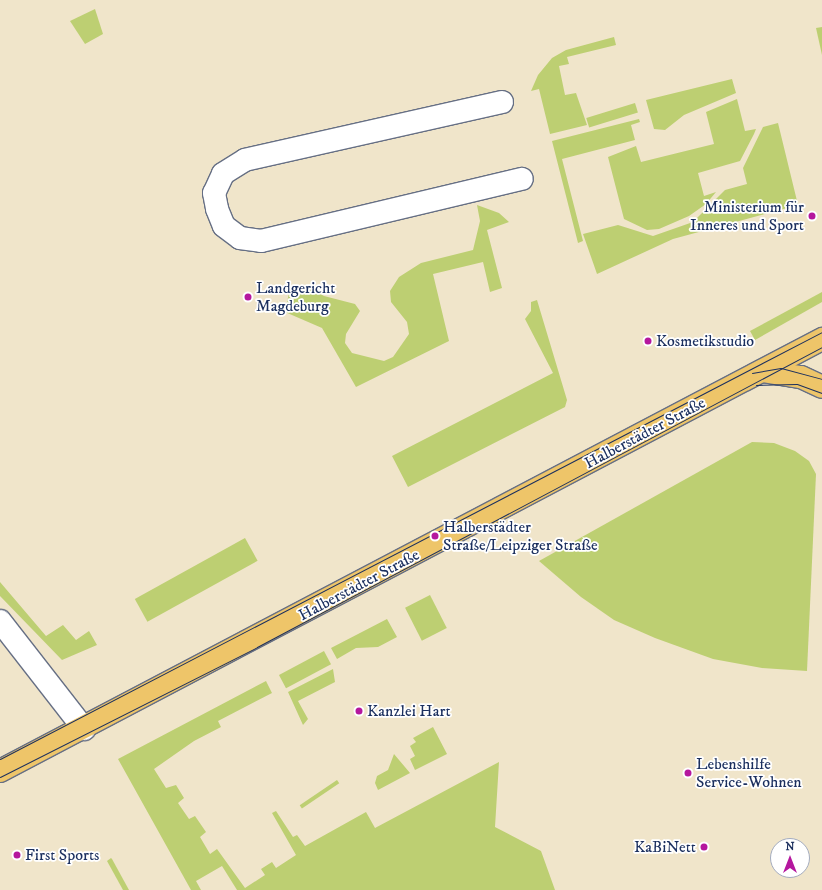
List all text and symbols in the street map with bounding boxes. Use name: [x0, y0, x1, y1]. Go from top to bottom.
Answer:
place label: Ministerium für Inneres und Sport: [690, 197, 804, 235]
marker: Ministerium für Inneres und Sport: [807, 211, 817, 221]
place label: Landgericht Magdeburg: [256, 278, 335, 316]
marker: Landgericht Magdeburg: [243, 292, 253, 302]
place label: Kosmetikstudio: [656, 331, 754, 351]
marker: Kosmetikstudio: [643, 336, 653, 346]
street label: Halberstädter Straße: [581, 393, 709, 473]
place label: Halberstädter Straße/Leipziger Straße: [443, 517, 598, 555]
marker: Halberstädter Straße/Leipziger Straße: [430, 531, 440, 541]
street label: Halberstädter Straße: [295, 545, 423, 625]
place label: Kanzlei Hart: [367, 701, 451, 721]
marker: Kanzlei Hart: [354, 706, 364, 716]
place label: Lebenshilfe Service-Wohnen: [696, 754, 802, 792]
marker: Lebenshilfe Service-Wohnen: [683, 768, 693, 778]
place label: KaBiNett: [634, 837, 696, 857]
north arrow: [770, 838, 810, 878]
text: N: [785, 840, 795, 854]
marker: KaBiNett: [699, 842, 709, 852]
place label: First Sports: [25, 845, 99, 865]
marker: First Sports: [12, 850, 22, 860]

